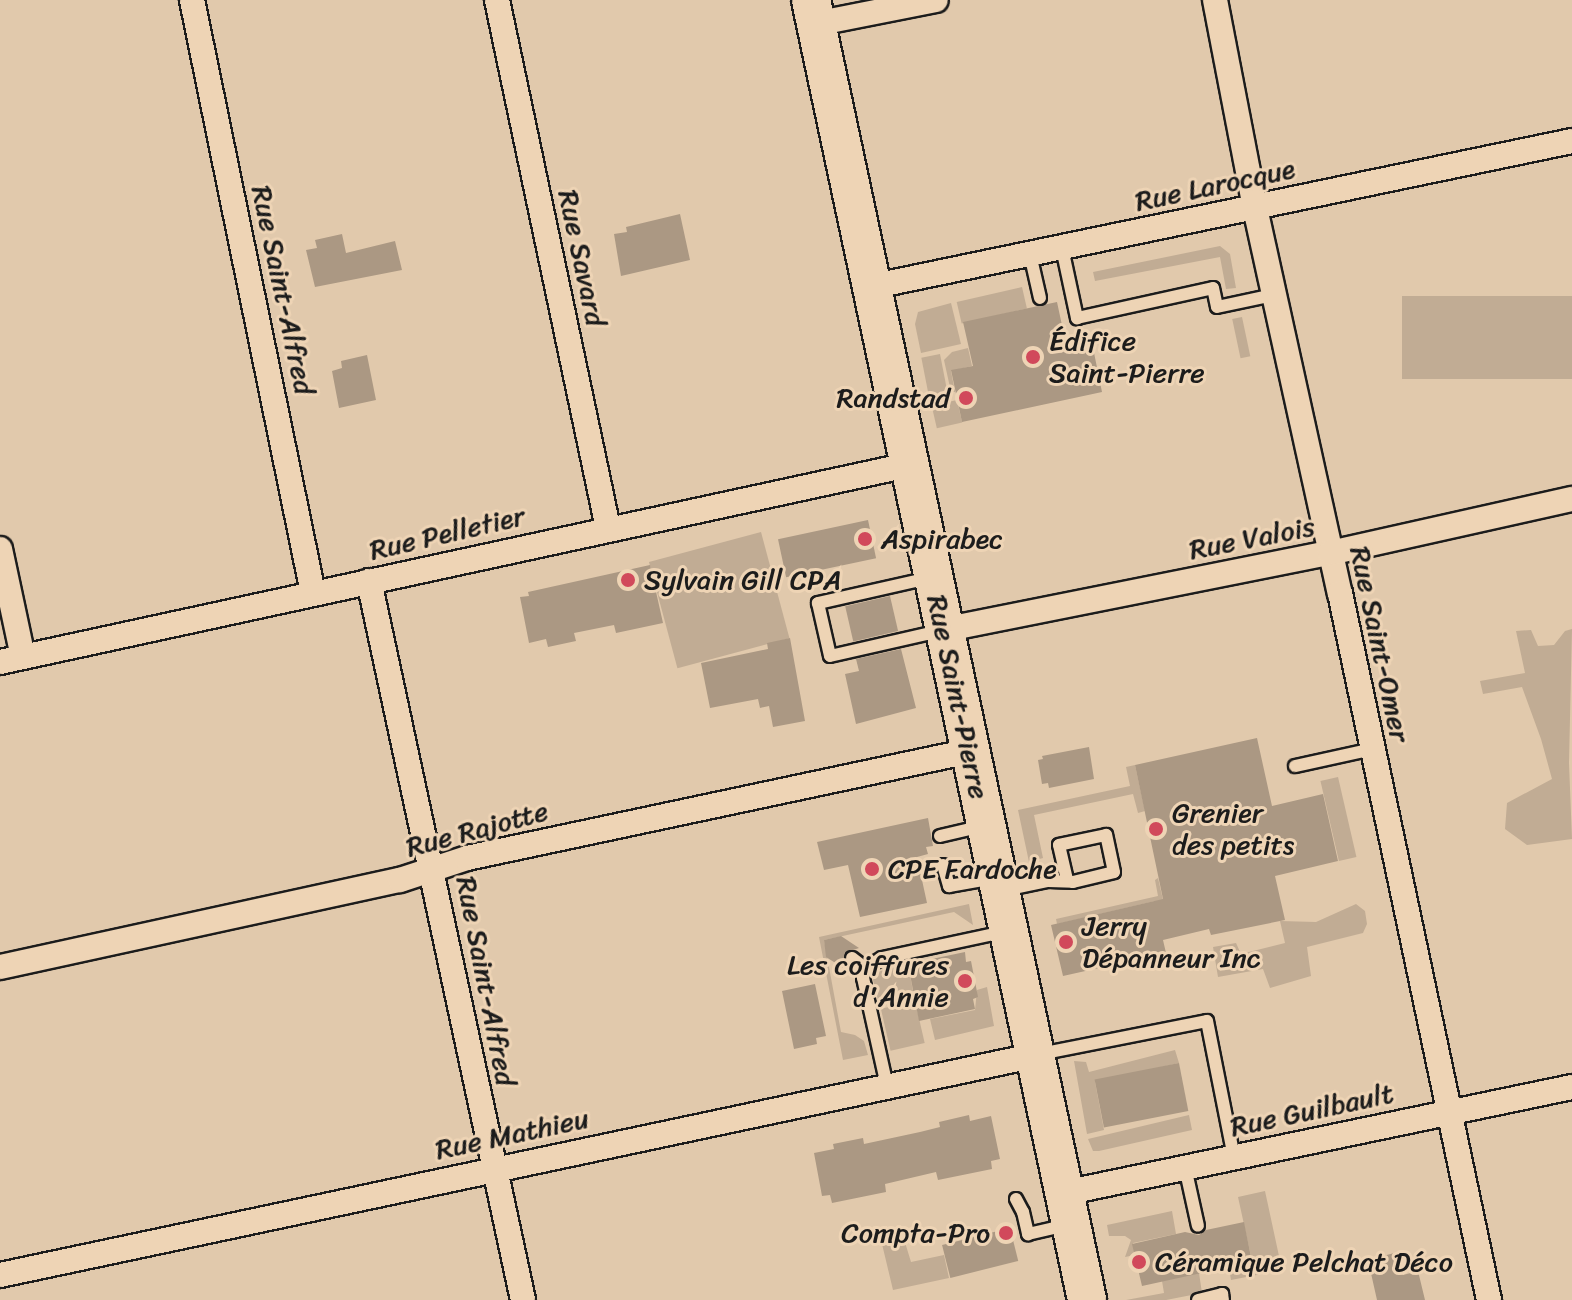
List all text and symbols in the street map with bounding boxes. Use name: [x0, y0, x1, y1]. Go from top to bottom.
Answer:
street label: Rue Larocque: [1132, 152, 1298, 218]
street label: Rue Saint-Alfred: [244, 182, 322, 398]
street label: Rue Savard: [551, 187, 613, 329]
place label: Édifice Saint-Pierre: [1049, 324, 1205, 390]
marker: Édifice Saint-Pierre: [1024, 348, 1042, 366]
place label: Randstad: [837, 381, 950, 415]
marker: Randstad: [957, 389, 975, 407]
street label: Rue Pelletier: [365, 499, 529, 567]
street label: Rue Valois: [1187, 510, 1317, 566]
place label: Aspirabec: [881, 522, 1003, 556]
marker: Aspirabec: [856, 530, 874, 548]
street label: Rue Saint-Omer: [1343, 544, 1417, 744]
place label: Sylvain Gill CPA: [644, 563, 842, 597]
marker: Sylvain Gill CPA: [619, 571, 637, 589]
street label: Rue Saint-Pierre: [920, 591, 996, 803]
street label: Rue Rajotte: [403, 794, 551, 864]
place label: Grenier des petits: [1172, 796, 1295, 862]
marker: Grenier des petits: [1147, 820, 1165, 838]
place label: CPE Fardoche: [888, 852, 1057, 886]
marker: CPE Fardoche: [863, 860, 881, 878]
street label: Rue Saint-Alfred: [449, 873, 523, 1089]
place label: Jerry Dépanneur Inc: [1082, 909, 1261, 975]
marker: Jerry Dépanneur Inc: [1057, 933, 1075, 951]
place label: Les coiffures d'Annie: [788, 948, 949, 1014]
marker: Les coiffures d'Annie: [956, 972, 974, 990]
street label: Rue Guilbault: [1227, 1076, 1397, 1144]
street label: Rue Mathieu: [433, 1102, 591, 1166]
place label: Compta-Pro: [841, 1216, 990, 1250]
marker: Compta-Pro: [997, 1224, 1015, 1242]
place label: Céramique Pelchat Déco: [1155, 1245, 1453, 1279]
marker: Céramique Pelchat Déco: [1130, 1253, 1148, 1271]

